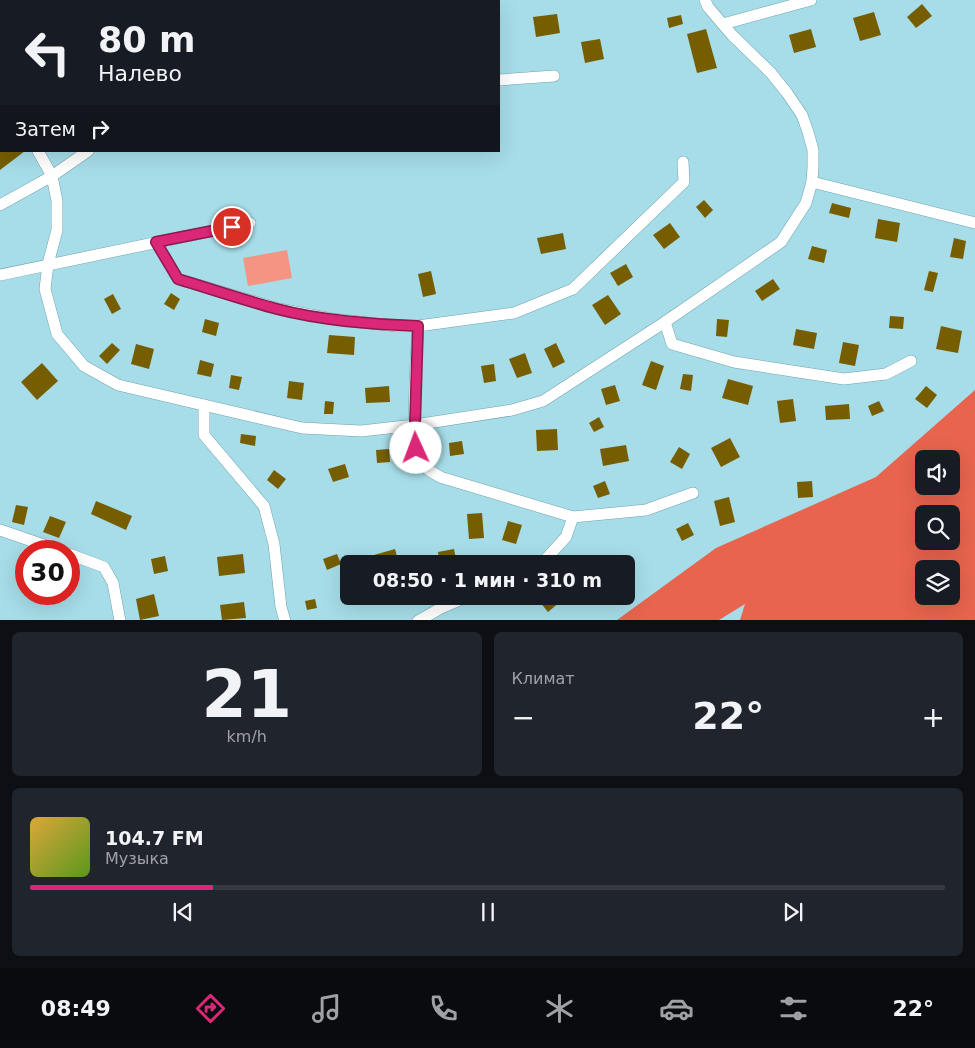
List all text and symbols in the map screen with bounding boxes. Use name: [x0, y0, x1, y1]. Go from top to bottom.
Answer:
icon: left: [15, 20, 80, 85]
text: 80 m: [98, 20, 195, 60]
text: Налево: [98, 61, 182, 86]
icon: right: [86, 115, 114, 143]
text: Затем: [15, 118, 76, 140]
pin: [211, 206, 253, 248]
icon: arrive: [218, 213, 246, 241]
position arrow: [389, 421, 441, 473]
map controls: [915, 450, 960, 605]
button: sound: [915, 450, 960, 495]
button: search: [915, 505, 960, 550]
speed limit sign: 30: [15, 540, 80, 605]
button: layers: [915, 560, 960, 605]
text: 08:50 · 1 мин · 310 m: [373, 569, 602, 591]
text: 21: [202, 657, 292, 732]
text: Климат: [512, 669, 575, 688]
text: 22°: [692, 694, 764, 738]
text: −: [512, 701, 535, 734]
text: +: [922, 701, 945, 734]
text: km/h: [227, 727, 267, 746]
text: 104.7 FM: [105, 827, 204, 849]
text: Музыка: [105, 849, 169, 868]
icon: previous: [169, 898, 197, 926]
icon: pause: [474, 898, 502, 926]
icon: next: [779, 898, 807, 926]
icon: directions: [193, 991, 228, 1026]
icon: music: [309, 991, 344, 1026]
icon: phone: [426, 991, 461, 1026]
icon: climate: [542, 991, 577, 1026]
icon: car: [659, 991, 694, 1026]
icon: filters: [776, 991, 811, 1026]
text: 08:49: [41, 996, 111, 1021]
text: 22°: [892, 996, 934, 1021]

